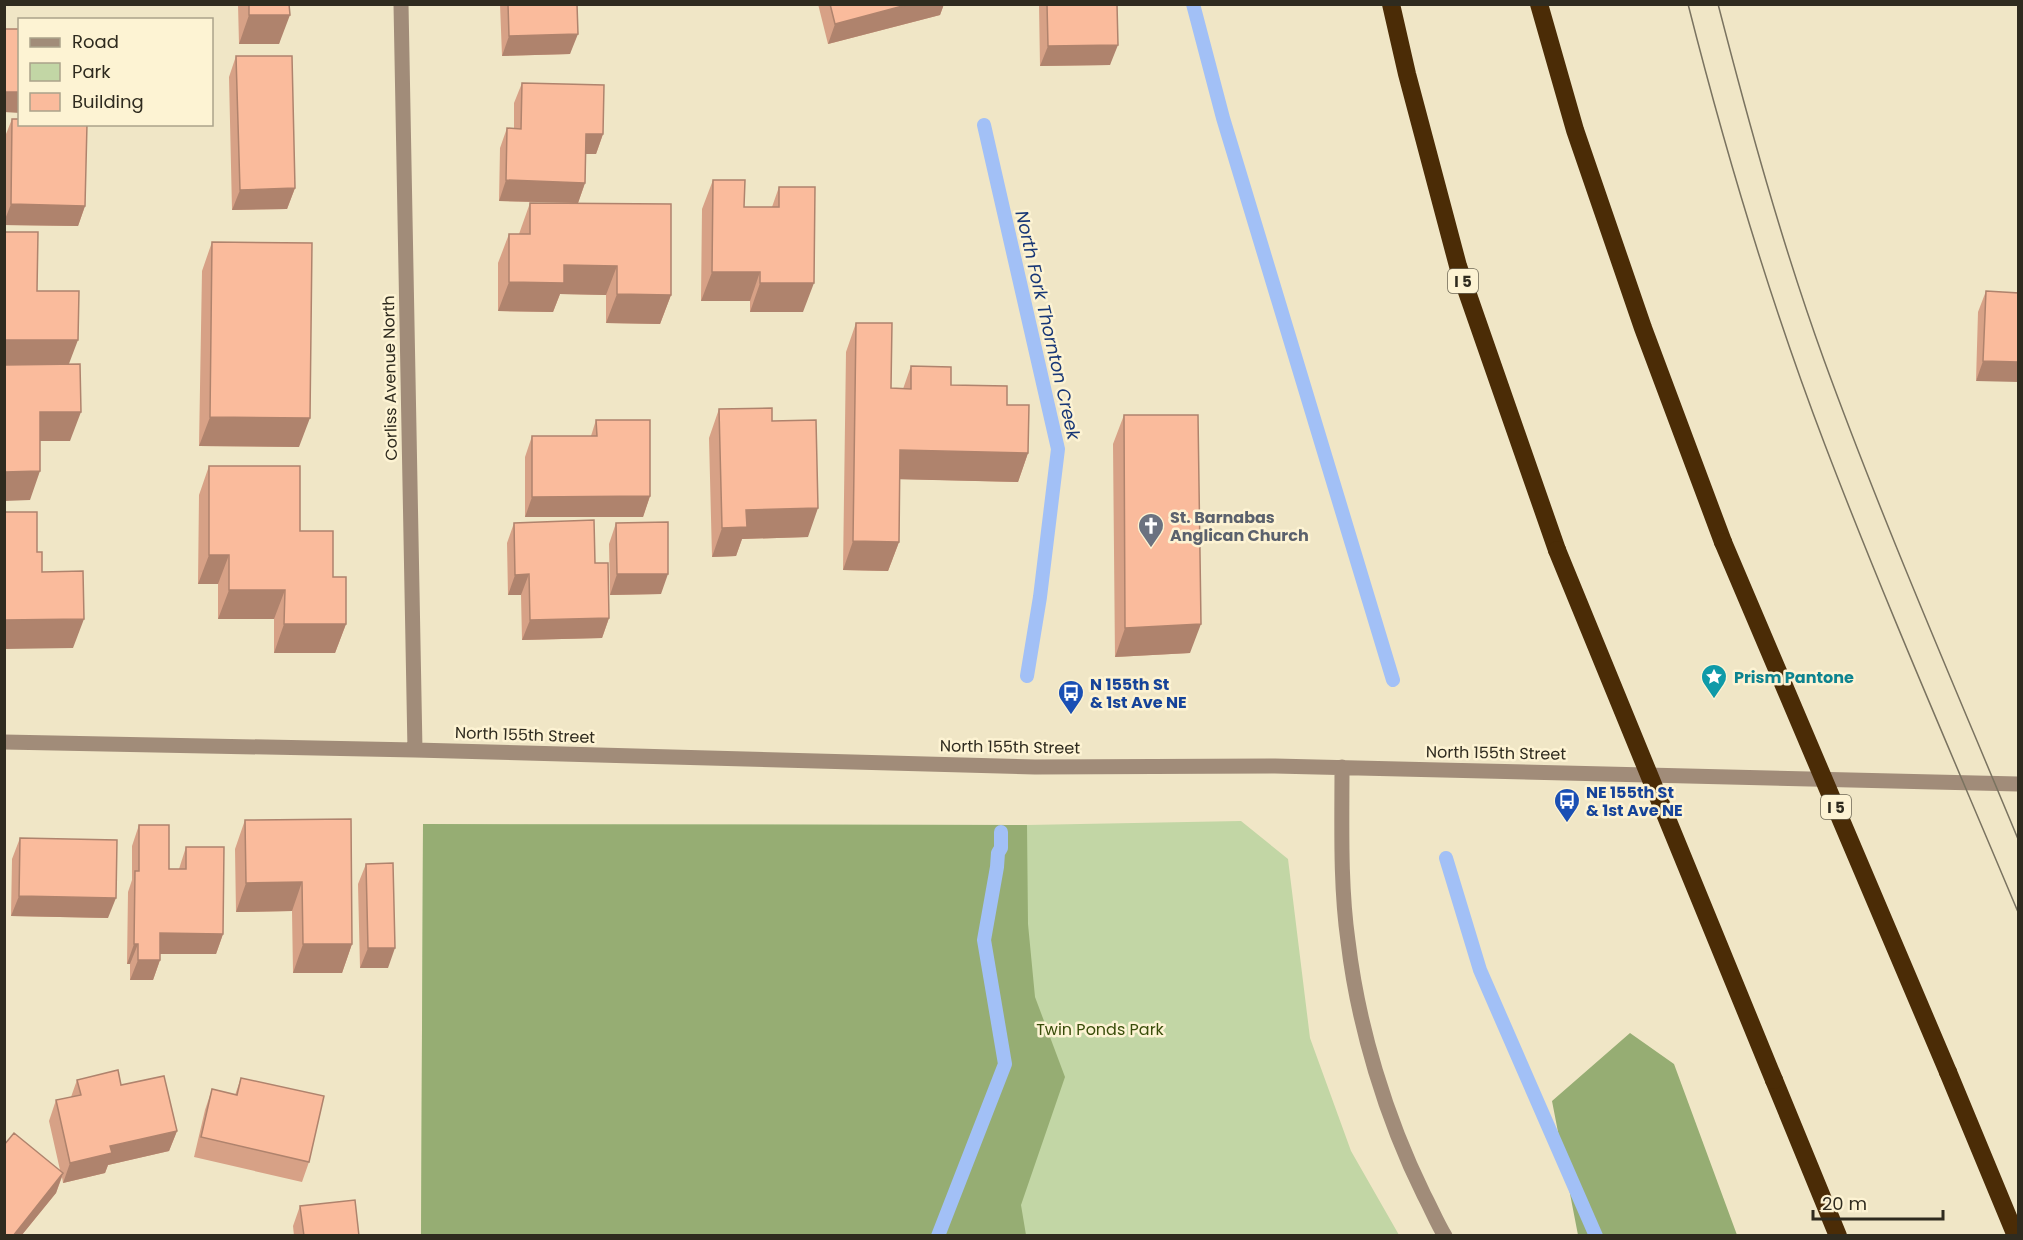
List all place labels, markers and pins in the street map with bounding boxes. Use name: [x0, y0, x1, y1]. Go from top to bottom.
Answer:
place label: St. Barnabas Anglican Church: [1170, 506, 1309, 547]
church icon: St. Barnabas Anglican Church: [1136, 511, 1166, 549]
place icon: Prism Pantone: [1699, 662, 1729, 700]
place label: Prism Pantone: [1734, 666, 1854, 689]
place label: N 155th St & 1st Ave NE: [1090, 673, 1187, 714]
bus stop icon: N 155th St & 1st Ave NE: [1056, 678, 1086, 716]
place label: NE 155th St & 1st Ave NE: [1586, 781, 1683, 822]
bus stop icon: NE 155th St & 1st Ave NE: [1552, 786, 1582, 824]

